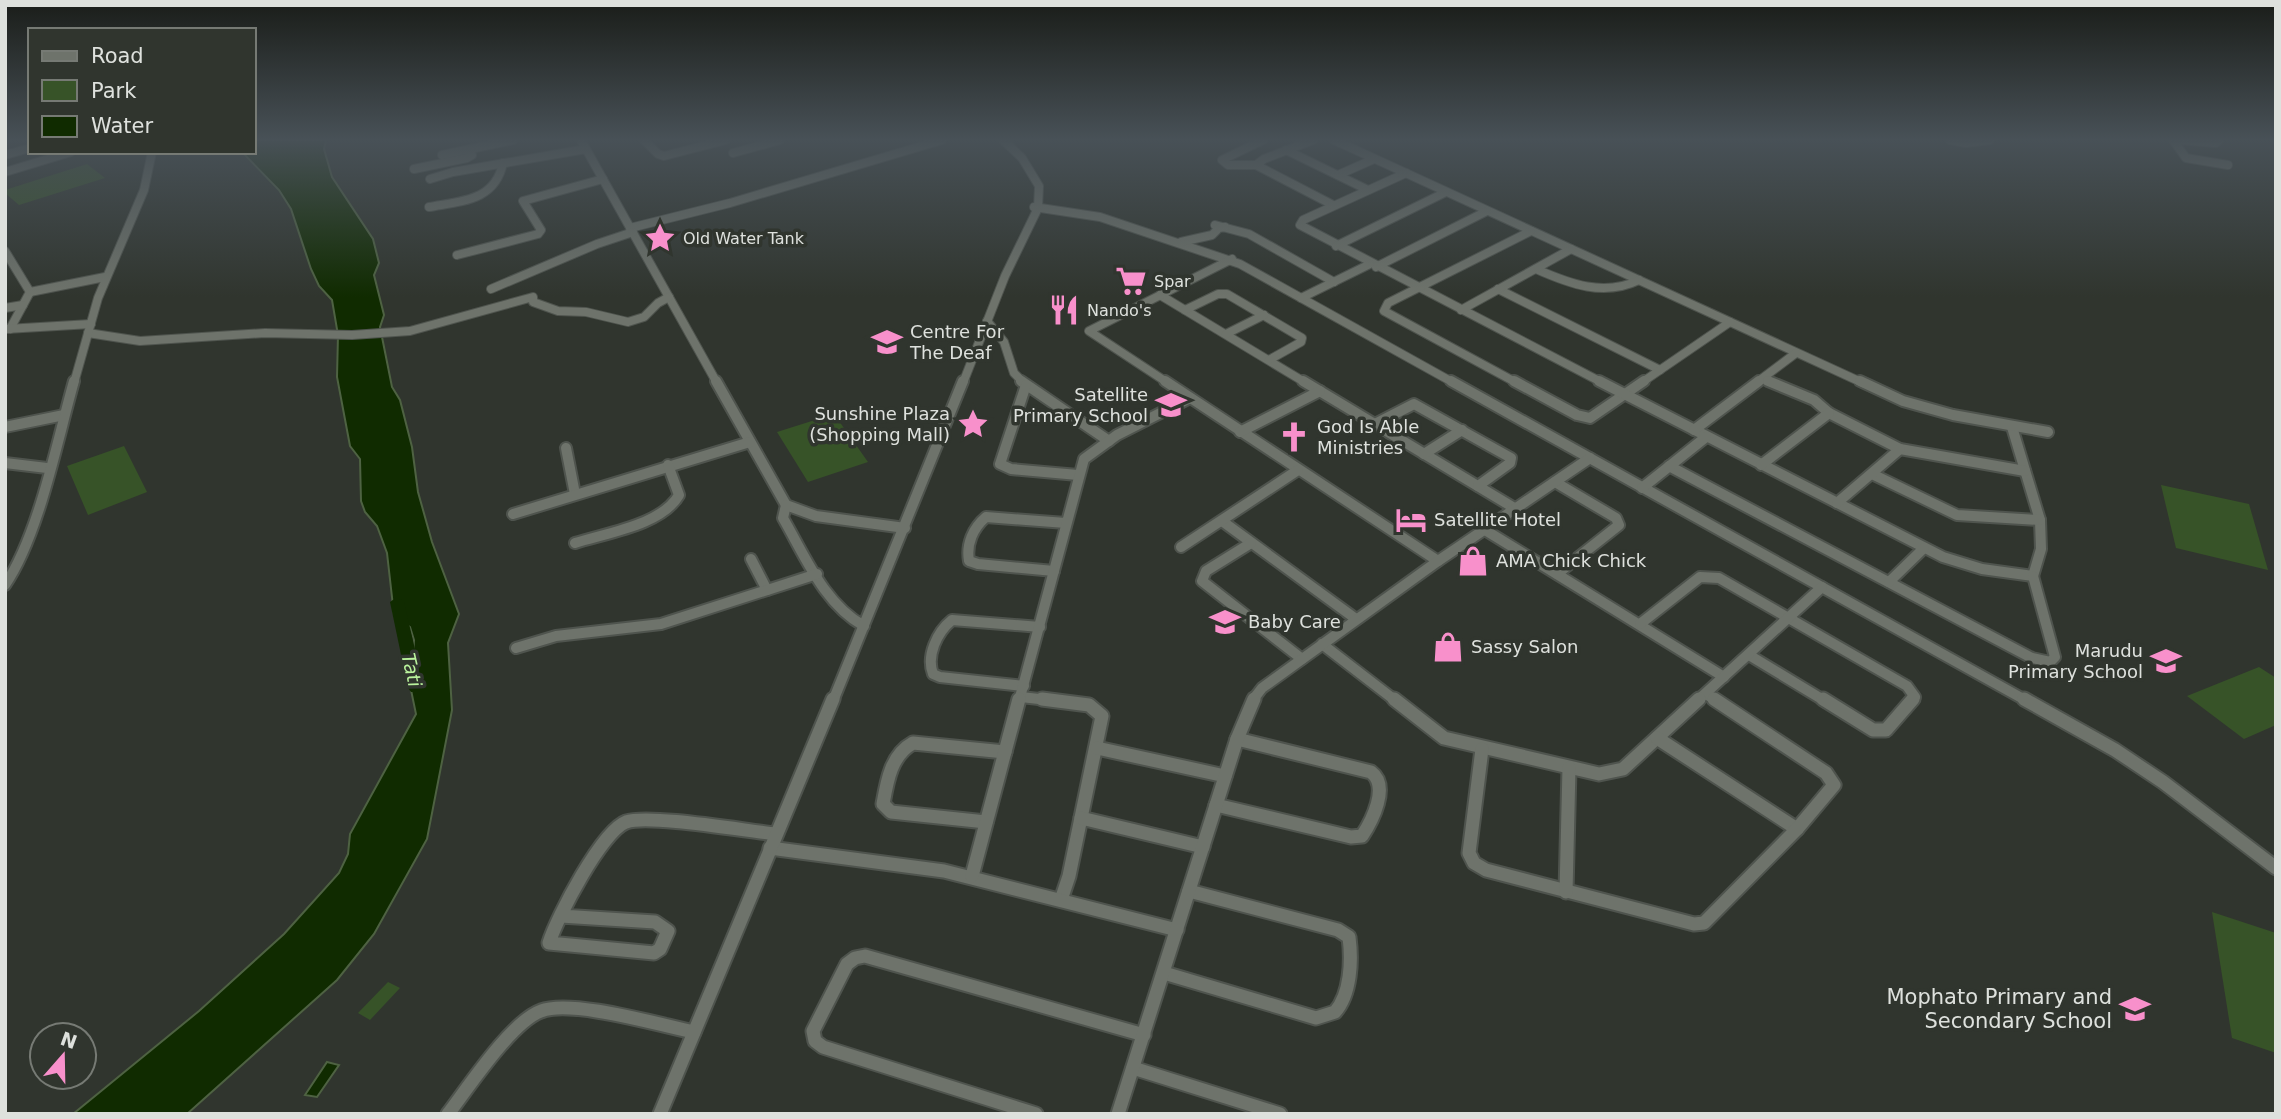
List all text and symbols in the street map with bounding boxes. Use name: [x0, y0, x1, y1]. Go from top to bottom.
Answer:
legend: [28, 28, 256, 154]
text: Road: [91, 44, 144, 68]
text: Park: [91, 79, 137, 103]
text: Water: [91, 114, 153, 138]
place icon: Old Water Tank: [643, 221, 677, 255]
place label: Old Water Tank: [683, 229, 805, 248]
supermarket icon: Spar: [1114, 264, 1148, 298]
place label: Spar: [1154, 272, 1191, 291]
restaurant icon: Nando's: [1047, 293, 1081, 327]
place label: Nando's: [1087, 301, 1152, 320]
place label: Centre For The Deaf: [909, 321, 1005, 363]
school or university icon: Centre For The Deaf: [870, 325, 904, 359]
place label: Satellite Primary School: [1013, 384, 1148, 426]
school or university icon: Satellite Primary School: [1154, 388, 1188, 422]
place label: Sunshine Plaza (Shopping Mall): [809, 403, 950, 445]
place icon: Sunshine Plaza (Shopping Mall): [956, 407, 990, 441]
place label: God Is Able Ministries: [1317, 416, 1419, 458]
church icon: God Is Able Ministries: [1277, 420, 1311, 454]
hotel icon: Satellite Hotel: [1394, 503, 1428, 537]
place label: Satellite Hotel: [1434, 509, 1561, 530]
shop icon: AMA Chick Chick: [1456, 544, 1490, 578]
place label: AMA Chick Chick: [1496, 550, 1647, 571]
school or university icon: Baby Care: [1208, 605, 1242, 639]
place label: Baby Care: [1248, 611, 1341, 632]
shop icon: Sassy Salon: [1431, 630, 1465, 664]
place label: Sassy Salon: [1471, 636, 1578, 657]
place label: Marudu Primary School: [2008, 640, 2143, 682]
school or university icon: Marudu Primary School: [2149, 644, 2183, 678]
water label: Tati: [397, 651, 427, 690]
place label: Mophato Primary and Secondary School: [1886, 985, 2112, 1033]
school or university icon: Mophato Primary and Secondary School: [2118, 992, 2152, 1026]
north arrow: [28, 1021, 98, 1091]
text: N: [58, 1027, 80, 1053]

